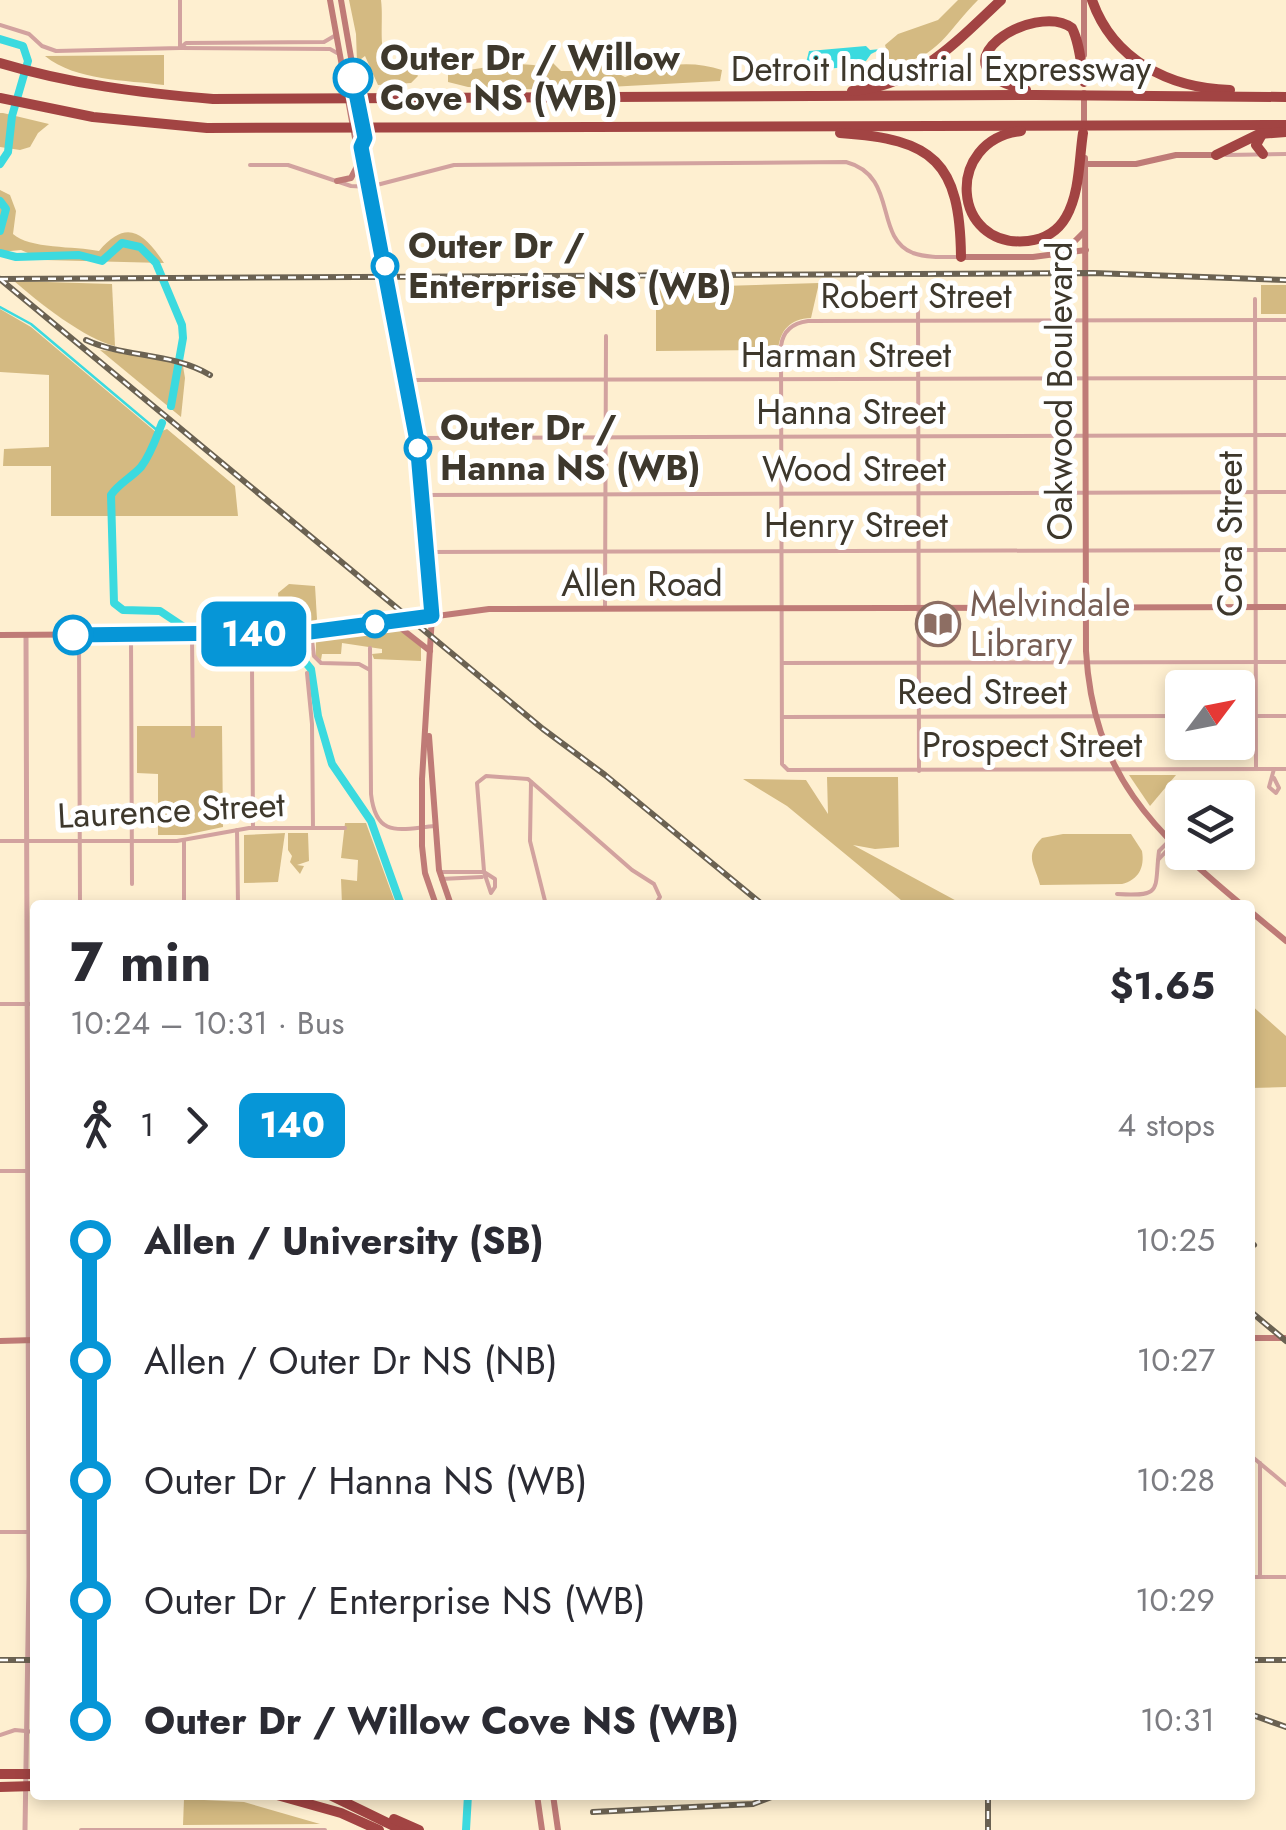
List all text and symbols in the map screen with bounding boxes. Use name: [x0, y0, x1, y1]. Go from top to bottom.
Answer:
place label: Outer Dr / Willow Cove NS (WB): [380, 33, 680, 123]
street label: Detroit Industrial Expressway: [731, 44, 1152, 94]
marker: Outer Dr / Willow Cove NS (WB): [334, 59, 372, 97]
place label: Outer Dr / Enterprise NS (WB): [408, 221, 732, 311]
street label: Oakwood Boulevard: [1035, 241, 1085, 541]
marker: Outer Dr / Enterprise NS (WB): [372, 253, 398, 279]
street label: Robert Street: [820, 271, 1012, 321]
street label: Harman Street: [741, 330, 952, 380]
street label: Hanna Street: [756, 387, 946, 437]
place label: Outer Dr / Hanna NS (WB): [440, 403, 701, 493]
marker: Outer Dr / Hanna NS (WB): [405, 435, 431, 461]
street label: Wood Street: [762, 444, 947, 494]
street label: Cora Street: [1205, 450, 1255, 617]
street label: Henry Street: [764, 500, 949, 550]
street label: Allen Road: [561, 559, 723, 609]
place label: Melvindale Library: [970, 579, 1130, 669]
library icon: Melvindale Library: [915, 601, 961, 647]
line badge: 140: [196, 602, 312, 666]
text: 140: [221, 609, 287, 659]
unlabelled marker: [362, 611, 388, 637]
unlabelled marker: [54, 616, 92, 654]
street label: Reed Street: [897, 667, 1067, 717]
north arrow: [1165, 670, 1255, 760]
map controls: [1165, 670, 1255, 870]
street label: Prospect Street: [922, 720, 1143, 770]
street label: Laurence Street: [56, 779, 287, 841]
button: layers: [1165, 780, 1255, 870]
text: 7 min: [70, 922, 212, 1002]
text: $1.65: [1110, 958, 1215, 1013]
text: 10:24 – 10:31 · Bus: [70, 1000, 344, 1046]
icon: walk: [70, 1098, 125, 1153]
icon: forward: [169, 1098, 224, 1153]
text: 140: [259, 1100, 325, 1150]
text: 1: [140, 1102, 154, 1148]
text: 4 stops: [1118, 1102, 1215, 1148]
text: Allen / University (SB): [144, 1213, 544, 1268]
text: 10:25: [1136, 1217, 1215, 1263]
text: Allen / Outer Dr NS (NB): [144, 1333, 558, 1388]
text: 10:27: [1137, 1337, 1215, 1383]
text: Outer Dr / Hanna NS (WB): [144, 1453, 587, 1508]
text: 10:28: [1136, 1457, 1215, 1503]
text: Outer Dr / Enterprise NS (WB): [144, 1573, 646, 1628]
text: 10:29: [1135, 1577, 1215, 1623]
text: Outer Dr / Willow Cove NS (WB): [144, 1693, 739, 1748]
text: 10:31: [1140, 1697, 1215, 1743]

